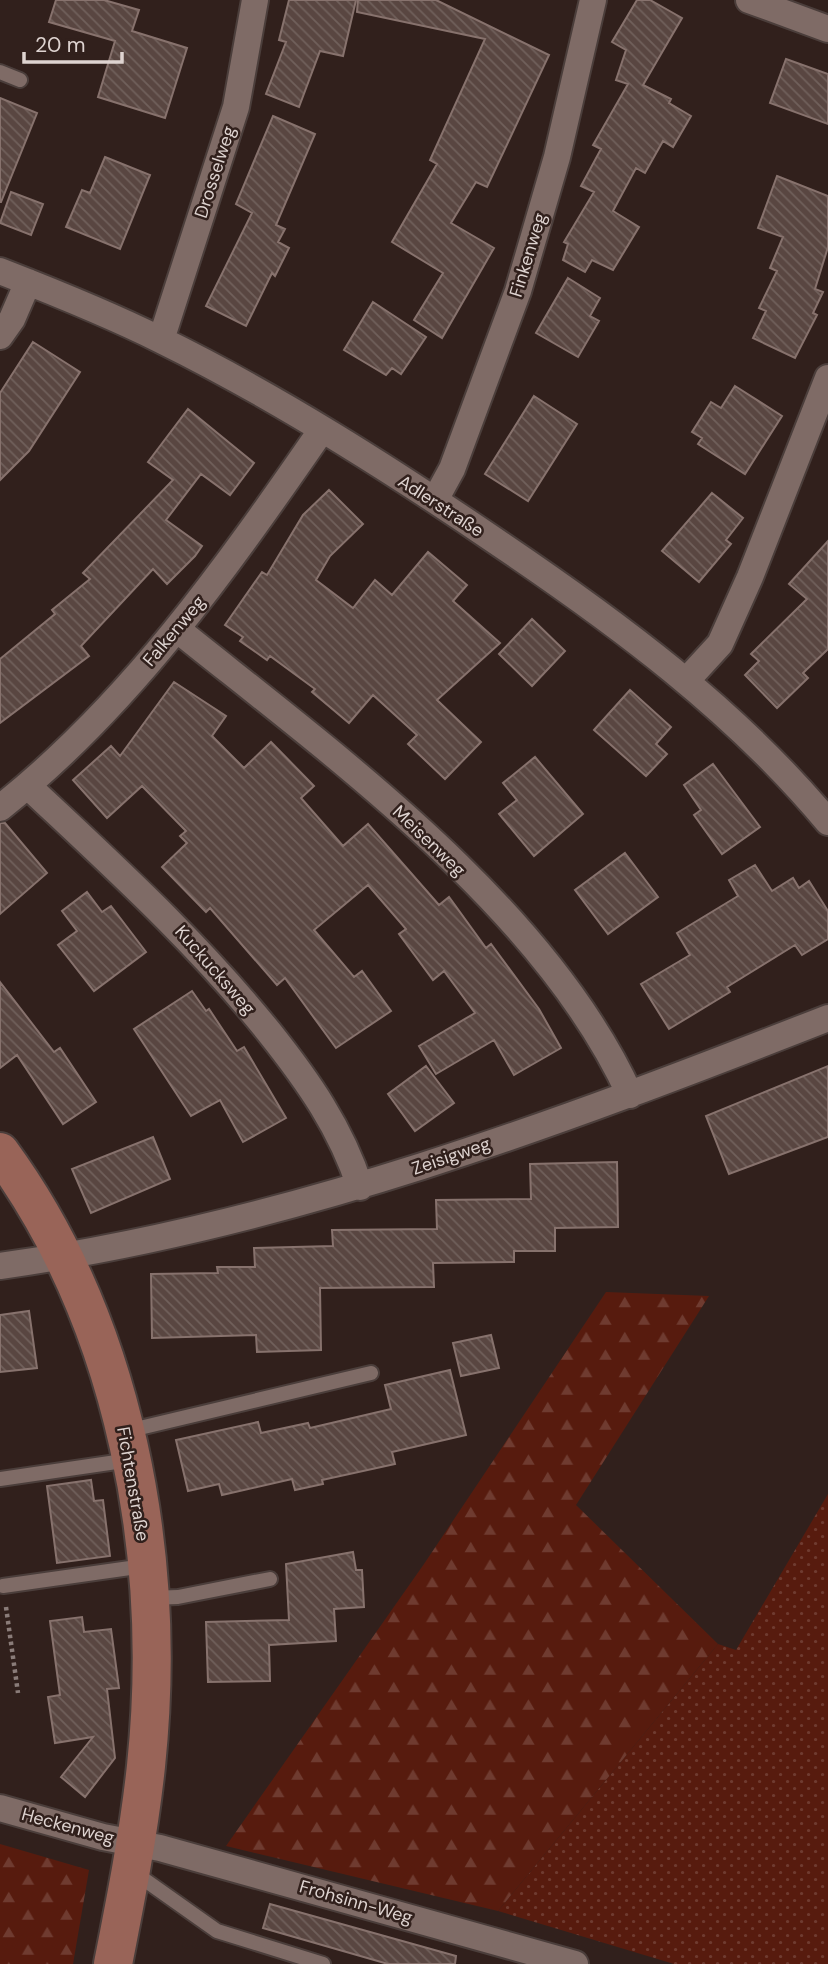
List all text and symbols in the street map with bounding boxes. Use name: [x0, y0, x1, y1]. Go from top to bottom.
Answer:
scale bar: [24, 21, 122, 65]
text: 20 m: [35, 31, 86, 59]
street label: Drosselweg: [189, 123, 241, 221]
street label: Finkenweg: [504, 210, 552, 300]
street label: Adlerstraße: [394, 469, 488, 543]
street label: Falkenweg: [137, 591, 211, 671]
street label: Meisenweg: [387, 800, 471, 882]
street label: Kuckucksweg: [169, 920, 261, 1020]
street label: Zeisigweg: [409, 1131, 493, 1181]
street label: Fichtenstraße: [111, 1425, 155, 1543]
street label: Heckenweg: [19, 1802, 117, 1850]
street label: Frohsinn-Weg: [297, 1874, 415, 1930]

